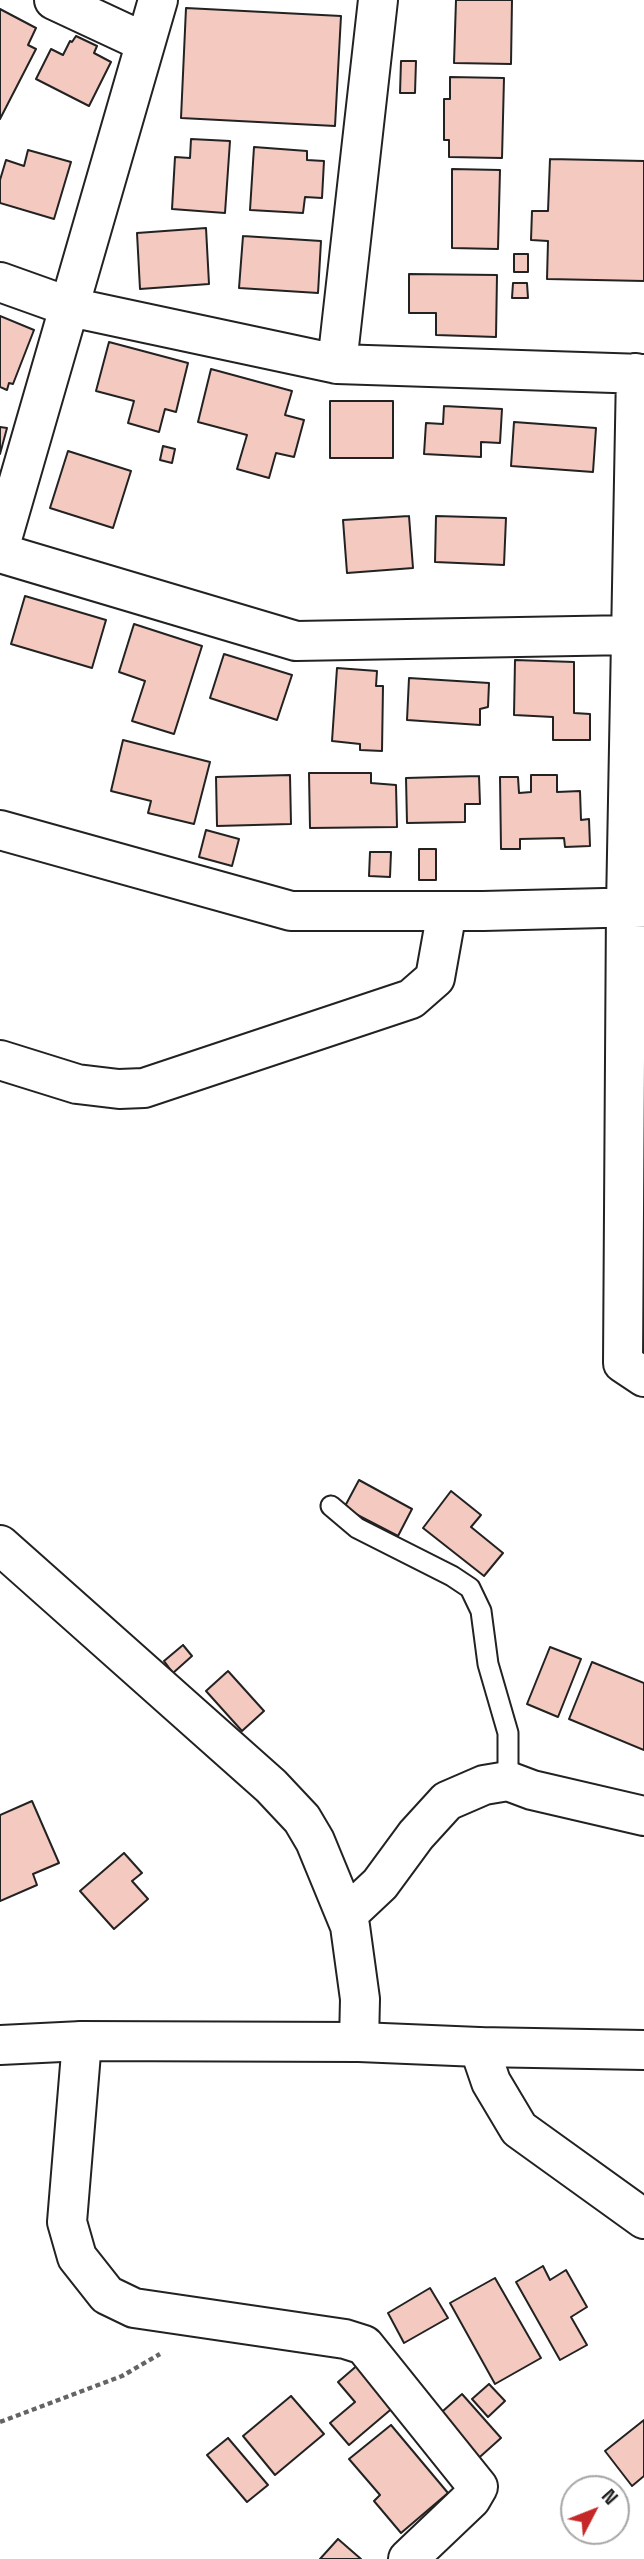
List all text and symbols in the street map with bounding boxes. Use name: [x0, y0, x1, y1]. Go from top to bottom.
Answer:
north arrow: [560, 2475, 630, 2545]
text: N: [596, 2484, 623, 2510]

